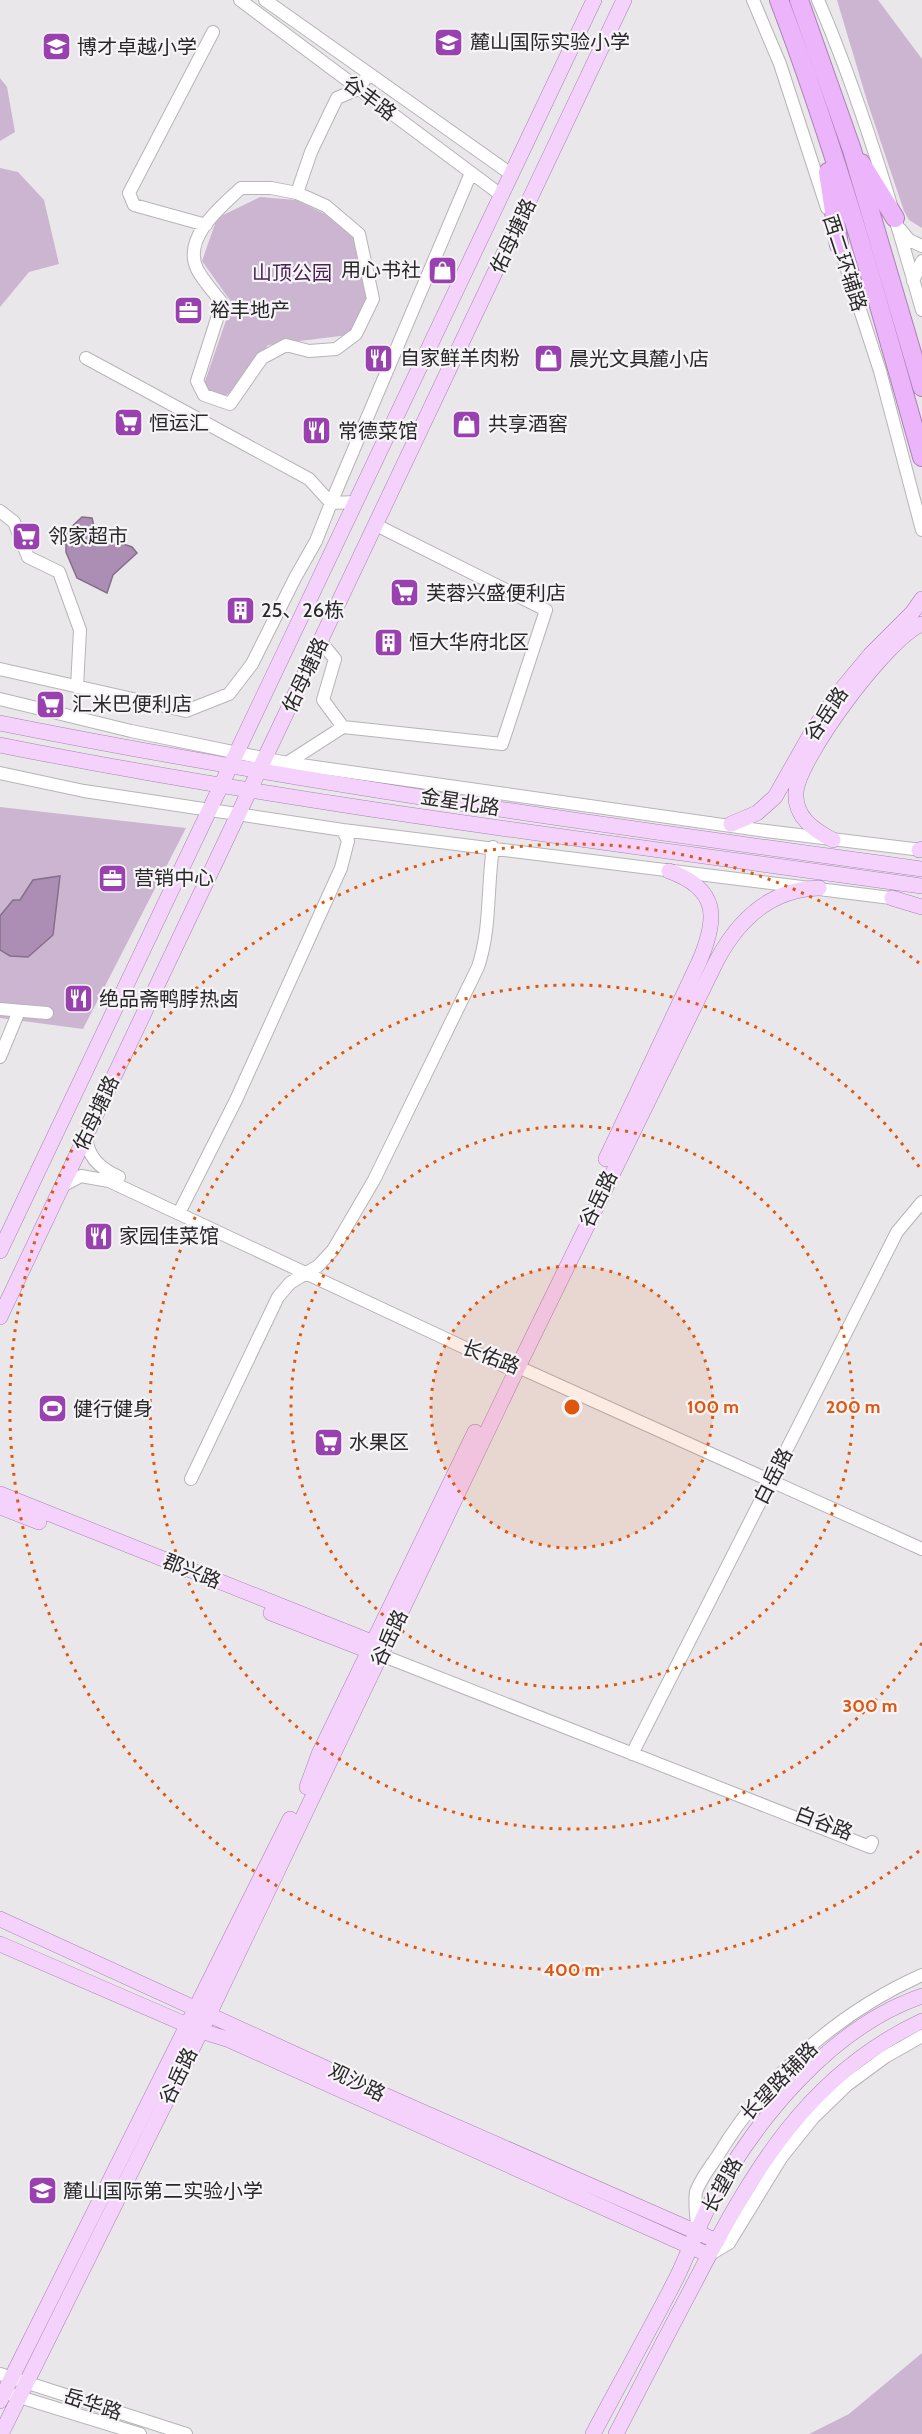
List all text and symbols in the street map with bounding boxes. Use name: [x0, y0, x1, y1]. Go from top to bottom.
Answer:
school or university icon: 麓山国际实验小学: [433, 26, 465, 58]
place label: 麓山国际实验小学: [470, 30, 630, 54]
school or university icon: 博才卓越小学: [40, 31, 72, 63]
place label: 博才卓越小学: [77, 35, 197, 59]
street label: 谷丰路: [339, 70, 401, 126]
street label: 佑母塘路: [485, 195, 541, 277]
street label: 西二环辅路: [818, 212, 872, 314]
shop icon: 用心书社: [426, 254, 458, 286]
place label: 用心书社: [341, 258, 421, 282]
park label: 山顶公园: [252, 261, 332, 285]
office icon: 裕丰地产: [173, 294, 205, 326]
place label: 裕丰地产: [210, 298, 290, 322]
restaurant icon: 自家鲜羊肉粉: [363, 342, 395, 374]
shop icon: 晨光文具麓小店: [532, 343, 564, 375]
place label: 自家鲜羊肉粉: [400, 346, 520, 370]
place label: 晨光文具麓小店: [569, 347, 709, 371]
supermarket icon: 恒运汇: [112, 407, 144, 439]
shop icon: 共享酒窖: [451, 408, 483, 440]
place label: 恒运汇: [149, 411, 209, 435]
place label: 共享酒窖: [488, 412, 568, 436]
restaurant icon: 常德菜馆: [301, 415, 333, 447]
place label: 常德菜馆: [338, 419, 418, 443]
supermarket icon: 邻家超市: [11, 520, 43, 552]
place label: 邻家超市: [48, 524, 128, 548]
supermarket icon: 芙蓉兴盛便利店: [389, 577, 421, 609]
place label: 芙蓉兴盛便利店: [426, 581, 566, 605]
building icon: 25、26栋: [224, 594, 256, 626]
place label: 25、26栋: [261, 598, 344, 622]
building icon: 恒大华府北区: [372, 626, 404, 658]
place label: 恒大华府北区: [409, 630, 529, 654]
street label: 佑母塘路: [277, 634, 333, 716]
street label: 谷岳路: [799, 682, 853, 746]
supermarket icon: 汇米巴便利店: [35, 688, 67, 720]
place label: 汇米巴便利店: [72, 692, 192, 716]
street label: 金星北路: [419, 784, 501, 820]
office icon: 营销中心: [97, 862, 129, 894]
place label: 营销中心: [134, 866, 214, 890]
restaurant icon: 绝品斋鸭脖热卤: [62, 983, 94, 1015]
place label: 绝品斋鸭脖热卤: [99, 987, 239, 1011]
street label: 佑母塘路: [68, 1072, 124, 1154]
street label: 谷岳路: [574, 1167, 622, 1231]
restaurant icon: 家园佳菜馆: [82, 1220, 114, 1252]
place label: 家园佳菜馆: [119, 1224, 219, 1248]
street label: 长佑路: [459, 1335, 523, 1379]
sports icon: 健行健身: [36, 1393, 68, 1425]
text: 100 m: [687, 1396, 739, 1418]
text: 200 m: [826, 1396, 880, 1418]
place label: 健行健身: [73, 1397, 153, 1421]
centre of rings: [562, 1397, 582, 1417]
supermarket icon: 水果区: [312, 1426, 344, 1458]
place label: 水果区: [349, 1430, 409, 1454]
street label: 白岳路: [749, 1444, 797, 1508]
street label: 郡兴路: [160, 1549, 224, 1593]
street label: 谷岳路: [365, 1606, 413, 1670]
text: 300 m: [843, 1695, 897, 1717]
street label: 白谷路: [792, 1801, 856, 1845]
text: 400 m: [544, 1959, 600, 1981]
street label: 长望路辅路: [736, 2037, 822, 2125]
street label: 谷岳路: [154, 2044, 202, 2108]
street label: 观沙路: [325, 2058, 389, 2106]
street label: 长望路: [697, 2153, 747, 2217]
school or university icon: 麓山国际第二实验小学: [26, 2175, 58, 2207]
place label: 麓山国际第二实验小学: [63, 2179, 263, 2203]
street label: 岳华路: [61, 2383, 125, 2425]

